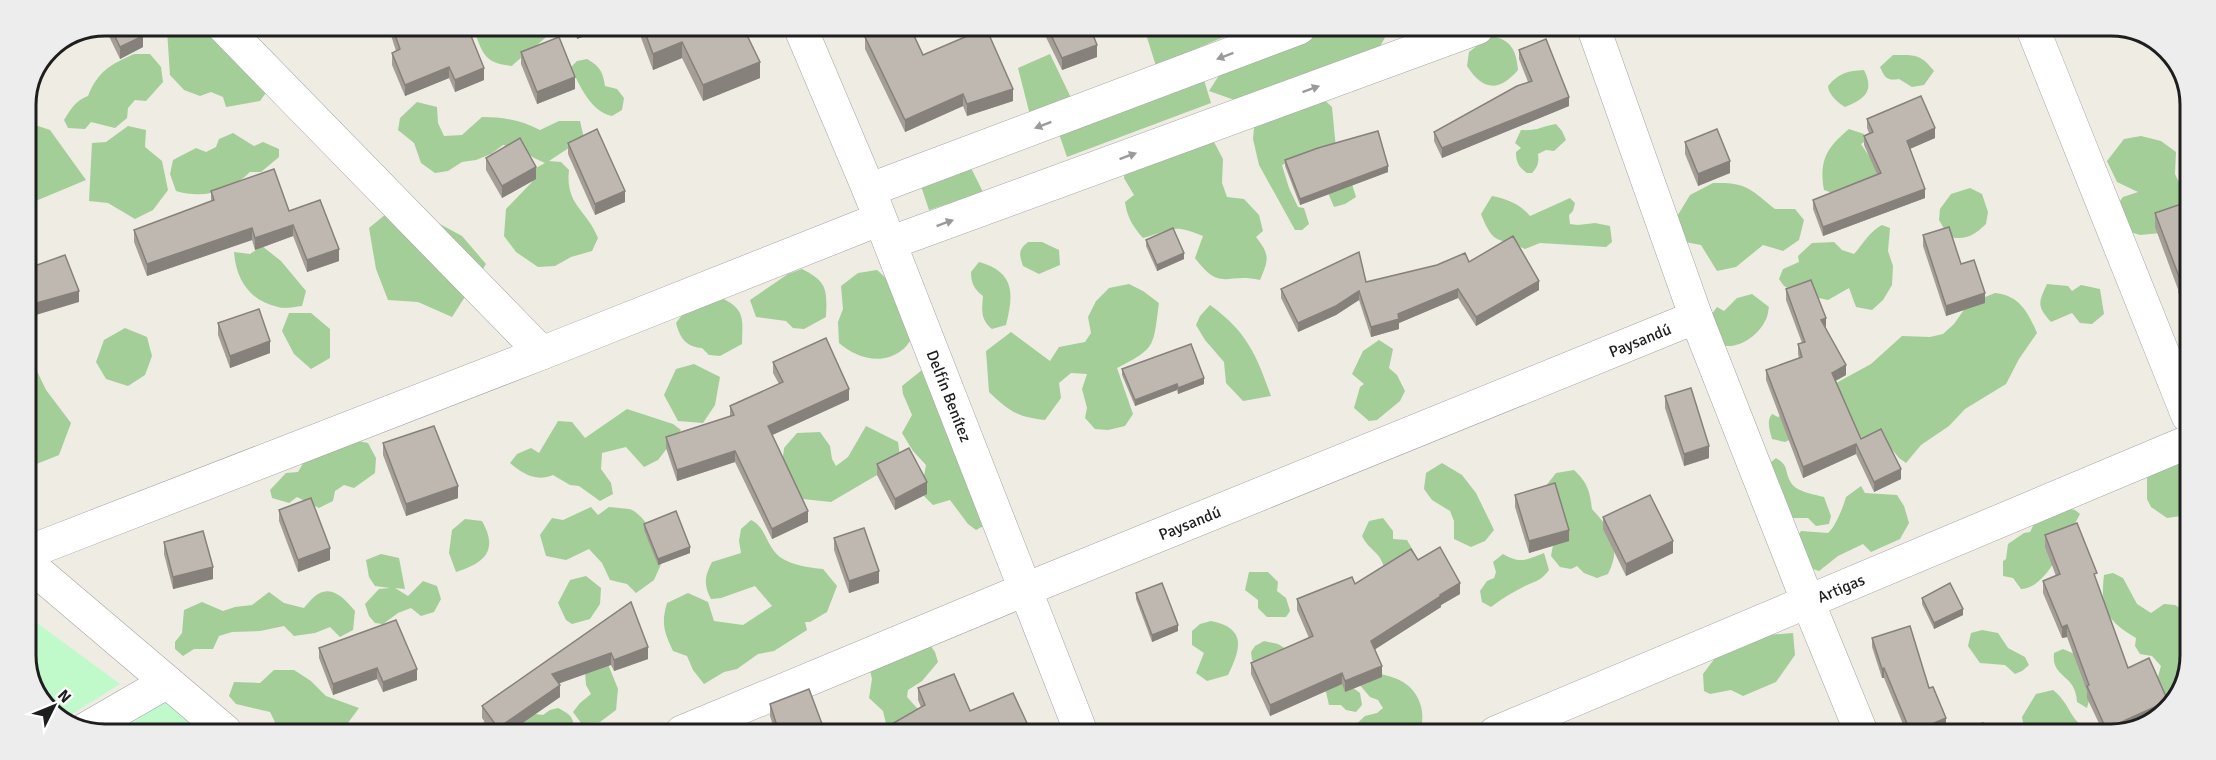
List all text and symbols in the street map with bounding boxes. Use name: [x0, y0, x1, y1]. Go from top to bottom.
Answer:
one-way arrow: [1216, 52, 1234, 61]
one-way arrow: [1302, 83, 1320, 93]
one-way arrow: [1033, 120, 1051, 130]
one-way arrow: [1119, 150, 1137, 160]
one-way arrow: [936, 217, 954, 227]
street label: Paysandú: [1606, 319, 1674, 362]
street label: Delfín Benítez: [922, 347, 976, 445]
street label: Paysandú: [1156, 502, 1224, 545]
street label: Artigas: [1814, 570, 1868, 608]
north arrow: [24, 676, 84, 736]
text: N: [53, 686, 75, 707]

